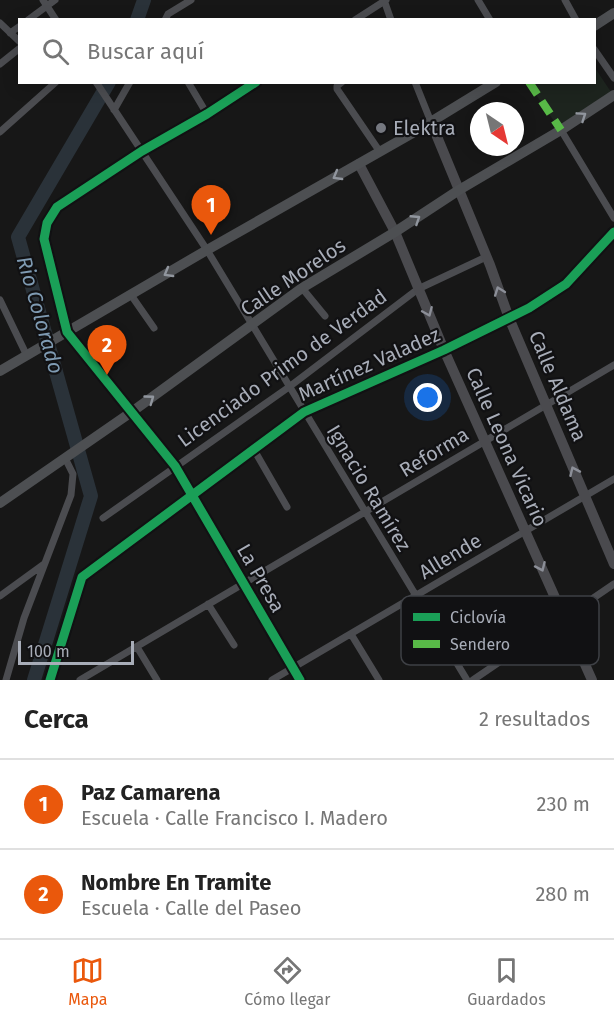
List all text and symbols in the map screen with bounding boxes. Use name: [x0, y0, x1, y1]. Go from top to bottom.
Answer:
search box: [18, 18, 596, 84]
icon: search: [39, 35, 72, 68]
text: Buscar aquí: [87, 38, 204, 65]
north arrow: [470, 102, 524, 156]
one-way arrow: [575, 112, 586, 123]
place label: Elektra: [393, 116, 456, 140]
marker: Elektra: [374, 121, 388, 135]
one-way arrow: [333, 169, 344, 180]
pin: 1: [192, 186, 230, 235]
one-way arrow: [410, 214, 420, 226]
street label: Calle Morelos: [236, 233, 350, 321]
water label: Rio Colorado: [11, 253, 69, 377]
one-way arrow: [164, 266, 174, 277]
street label: Licenciado Primo de Verdad: [173, 284, 391, 452]
one-way arrow: [494, 287, 507, 297]
one-way arrow: [421, 306, 433, 317]
street label: Martínez Valadez: [294, 322, 444, 406]
pin: 2: [88, 326, 126, 375]
street label: Calle Aldama: [524, 327, 592, 445]
street label: Calle Leona Vicario: [461, 364, 553, 530]
your location: [413, 383, 442, 412]
one-way arrow: [144, 395, 155, 406]
street label: Ignacio Ramírez: [322, 420, 416, 556]
street label: Reforma: [395, 422, 473, 482]
one-way arrow: [570, 467, 582, 478]
street label: Allende: [414, 528, 486, 584]
street label: La Presa: [232, 539, 290, 617]
one-way arrow: [534, 561, 546, 572]
legend: [401, 596, 599, 665]
text: Ciclovía: [450, 608, 506, 627]
text: Sendero: [450, 635, 510, 654]
scale bar: [18, 638, 134, 666]
text: 100 m: [27, 642, 70, 661]
text: Cerca: [24, 704, 89, 735]
text: 2 resultados: [479, 707, 590, 731]
text: Paz Camarena: [81, 779, 221, 806]
text: 1: [39, 792, 48, 816]
text: 230 m: [537, 792, 590, 816]
text: Escuela · Calle Francisco I. Madero: [81, 806, 388, 830]
text: Nombre En Tramite: [81, 869, 271, 896]
text: 2: [38, 882, 49, 906]
text: 280 m: [535, 882, 590, 906]
text: Escuela · Calle del Paseo: [81, 896, 302, 920]
tab: Mapa: [68, 954, 108, 1009]
tab: Cómo llegar: [244, 954, 330, 1009]
tab: Guardados: [467, 954, 546, 1009]

